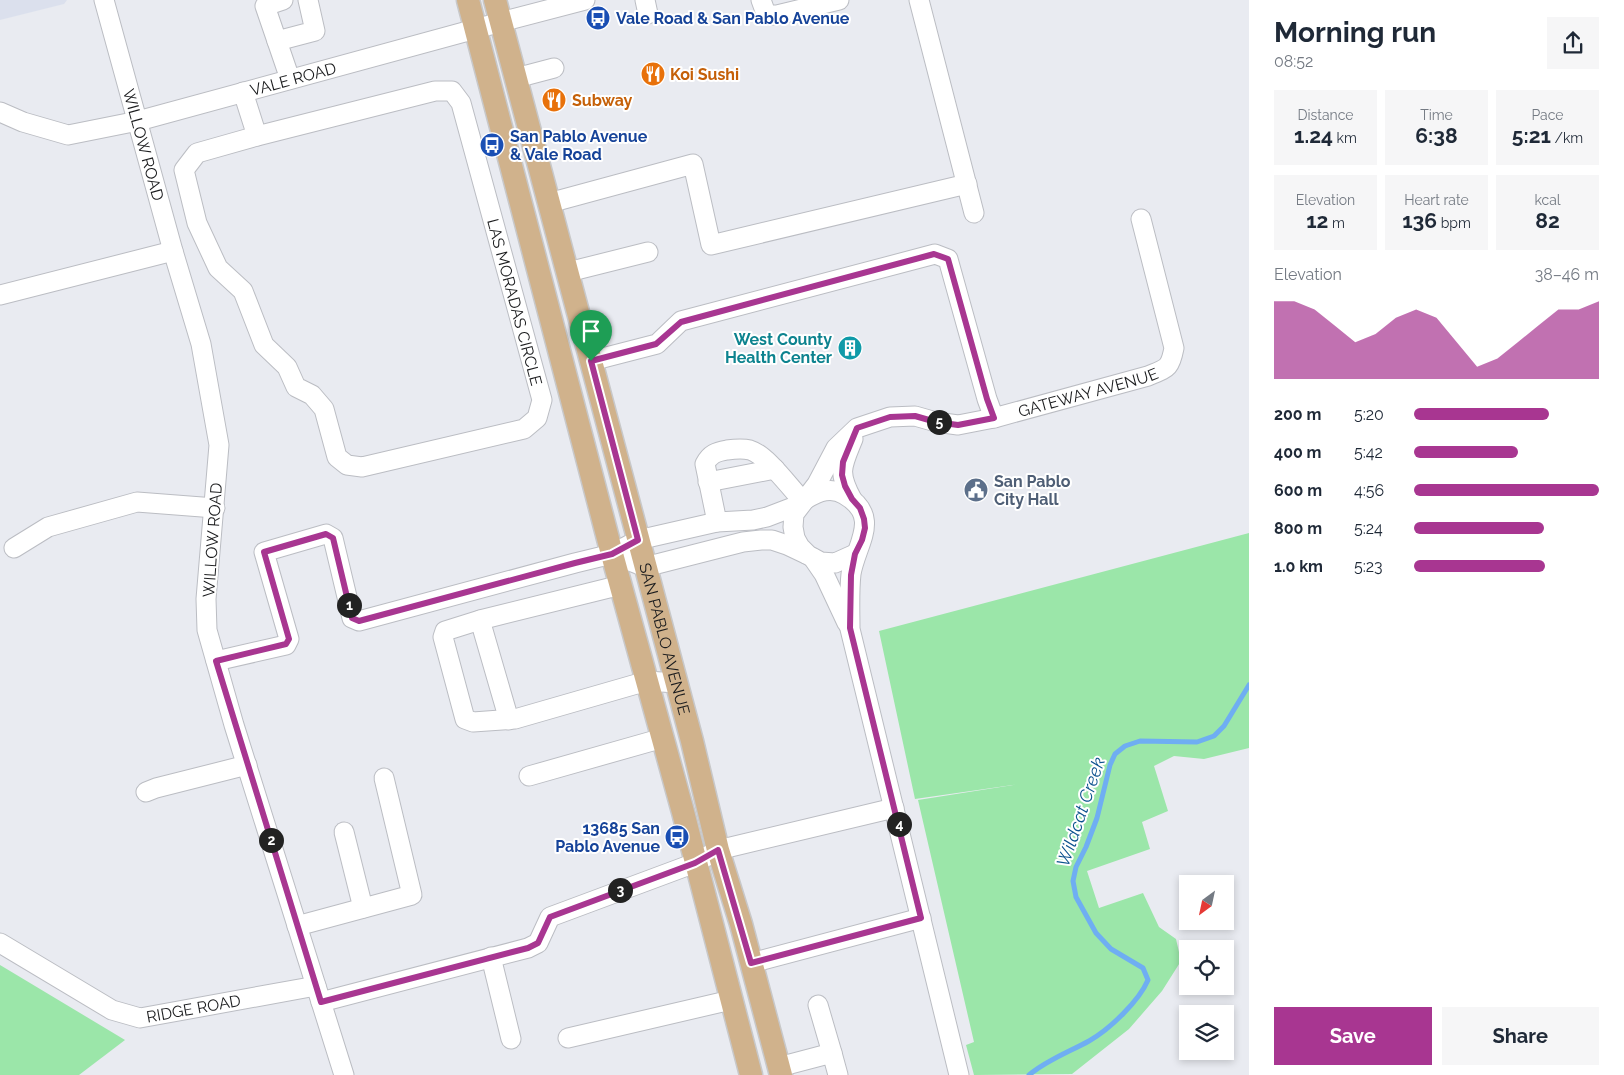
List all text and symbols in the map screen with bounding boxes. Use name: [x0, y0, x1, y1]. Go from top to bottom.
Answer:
bus stop icon: Vale Road & San Pablo Avenue: [585, 5, 611, 31]
place label: Vale Road & San Pablo Avenue: [616, 9, 850, 28]
text: Morning run: [1274, 16, 1436, 49]
button: share: [1547, 17, 1599, 69]
text: 08:52: [1274, 52, 1313, 71]
street label: VALE ROAD: [248, 58, 338, 100]
restaurant icon: Koi Sushi: [640, 61, 666, 87]
place label: Koi Sushi: [670, 65, 739, 84]
street label: WILLOW ROAD: [119, 87, 168, 203]
restaurant icon: Subway: [541, 87, 567, 113]
place label: Subway: [572, 91, 633, 110]
text: Distance: [1297, 107, 1354, 123]
text: Time: [1420, 107, 1453, 123]
text: Pace: [1531, 107, 1564, 123]
text: 1.24: [1294, 123, 1333, 148]
text: 6:38: [1415, 123, 1458, 148]
text: 5:21: [1512, 123, 1551, 148]
place label: San Pablo Avenue & Vale Road: [510, 127, 648, 164]
text: km: [1333, 130, 1357, 146]
text: /km: [1551, 130, 1583, 146]
bus stop icon: San Pablo Avenue & Vale Road: [479, 132, 505, 158]
text: Elevation: [1296, 192, 1355, 208]
text: Heart rate: [1404, 192, 1469, 208]
text: kcal: [1534, 192, 1561, 208]
text: 12: [1306, 208, 1328, 233]
text: 136: [1402, 208, 1437, 233]
text: 82: [1535, 208, 1560, 233]
text: m: [1328, 215, 1345, 231]
text: bpm: [1437, 215, 1471, 231]
street label: LAS MORADAS CIRCLE: [483, 217, 546, 388]
text: Elevation: [1274, 265, 1342, 284]
text: 38–46 m: [1535, 265, 1599, 284]
pin: [570, 310, 612, 361]
icon: arrive: [577, 317, 605, 345]
place label: West County Health Center: [725, 330, 832, 367]
building icon: West County Health Center: [837, 335, 863, 361]
street label: GATEWAY AVENUE: [1016, 364, 1161, 421]
text: 200 m: [1274, 405, 1321, 424]
text: 5:20: [1354, 405, 1384, 424]
pin: 5: [926, 410, 952, 434]
text: 5: [936, 414, 943, 430]
text: 400 m: [1274, 443, 1322, 462]
text: 5:42: [1354, 443, 1383, 462]
place label: San Pablo City Hall: [994, 472, 1071, 509]
public building icon: San Pablo City Hall: [963, 477, 989, 503]
text: 600 m: [1274, 481, 1322, 500]
text: 4:56: [1354, 481, 1384, 500]
street label: WILLOW ROAD: [199, 482, 226, 598]
text: 800 m: [1274, 519, 1322, 538]
text: 5:24: [1354, 519, 1383, 538]
text: 1.0 km: [1274, 557, 1323, 576]
text: 5:23: [1354, 557, 1383, 576]
street label: SAN PABLO AVENUE: [635, 561, 694, 717]
pin: 1: [336, 592, 362, 618]
text: 1: [346, 597, 353, 613]
water label: Wildcat Creek: [1052, 754, 1109, 869]
pin: 4: [886, 812, 912, 836]
text: 4: [896, 816, 904, 832]
place label: 13685 San Pablo Avenue: [555, 819, 660, 856]
bus stop icon: 13685 San Pablo Avenue: [664, 824, 690, 850]
pin: 2: [258, 828, 284, 852]
text: 2: [268, 832, 275, 848]
north arrow: [1179, 875, 1234, 930]
map controls: [1179, 875, 1234, 1060]
pin: 3: [608, 878, 632, 902]
text: 3: [617, 882, 624, 898]
button: locate: [1179, 940, 1234, 995]
street label: RIDGE ROAD: [145, 991, 242, 1027]
button: layers: [1179, 1005, 1234, 1060]
button: Save: [1274, 1007, 1432, 1065]
button: Share: [1442, 1007, 1599, 1065]

